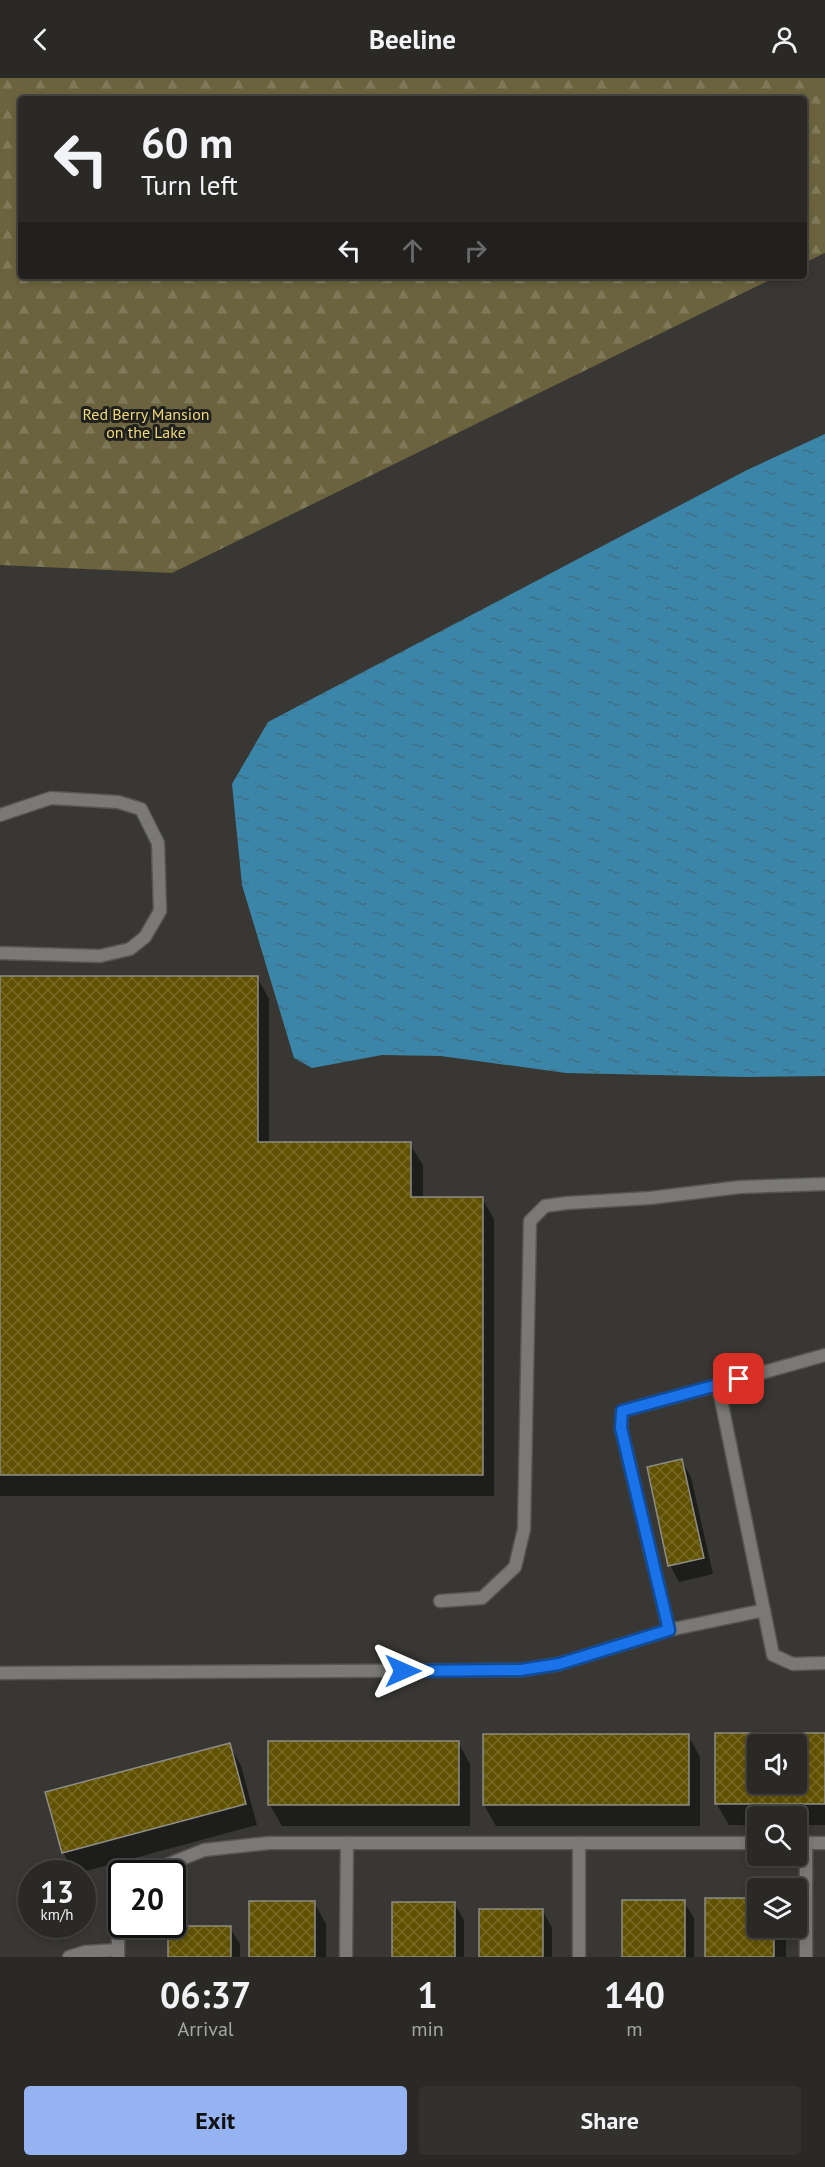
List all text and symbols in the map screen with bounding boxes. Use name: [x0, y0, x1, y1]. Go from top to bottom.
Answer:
text: Beeline: [369, 22, 456, 56]
icon: back: [24, 23, 57, 56]
icon: person: [768, 23, 801, 56]
text: 60 m: [141, 115, 233, 170]
icon: left: [42, 120, 120, 198]
text: Turn left: [141, 168, 238, 202]
icon: left: [333, 234, 366, 267]
icon: ahead: [396, 234, 429, 267]
icon: right: [459, 234, 492, 267]
park label: Red Berry Mansion on the Lake: [83, 404, 209, 442]
pin: [713, 1353, 764, 1404]
icon: arrive: [722, 1362, 755, 1395]
position arrow: [371, 1639, 435, 1703]
map controls: [747, 1734, 807, 1938]
button: sound: [747, 1734, 807, 1794]
button: search: [747, 1806, 807, 1866]
speed limit sign: 20: [108, 1860, 186, 1938]
text: 13: [40, 1872, 74, 1911]
button: layers: [747, 1878, 807, 1938]
text: km/h: [41, 1905, 73, 1924]
text: 06:37: [160, 1971, 251, 2018]
text: 1: [417, 1971, 438, 2018]
text: 140: [604, 1971, 665, 2018]
text: Arrival: [178, 2016, 234, 2042]
text: min: [411, 2016, 444, 2042]
text: m: [626, 2016, 643, 2042]
button: Exit: [24, 2086, 407, 2155]
button: Share: [419, 2086, 801, 2155]

